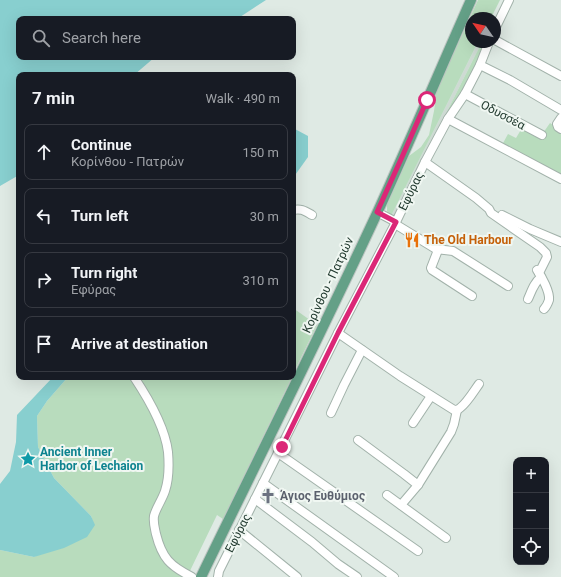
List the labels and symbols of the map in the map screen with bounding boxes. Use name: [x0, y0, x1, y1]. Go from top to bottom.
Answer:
north arrow: [465, 12, 501, 48]
route start: [418, 91, 436, 109]
street label: Οδυσσέα: [478, 97, 528, 133]
street label: Εφύρας: [396, 169, 426, 213]
restaurant icon: The Old Harbour: [403, 231, 421, 249]
place label: The Old Harbour: [424, 233, 513, 247]
street label: Κορίνθου - Πατρών: [300, 235, 356, 335]
route end: [273, 438, 291, 456]
place label: Ancient Inner Harbor of Lechaion: [40, 445, 144, 473]
place icon: Ancient Inner Harbor of Lechaion: [19, 450, 37, 468]
church icon: Άγιος Ευθύμιος: [259, 487, 277, 505]
place label: Άγιος Ευθύμιος: [280, 489, 365, 503]
street label: Εφύρας: [222, 511, 254, 555]

